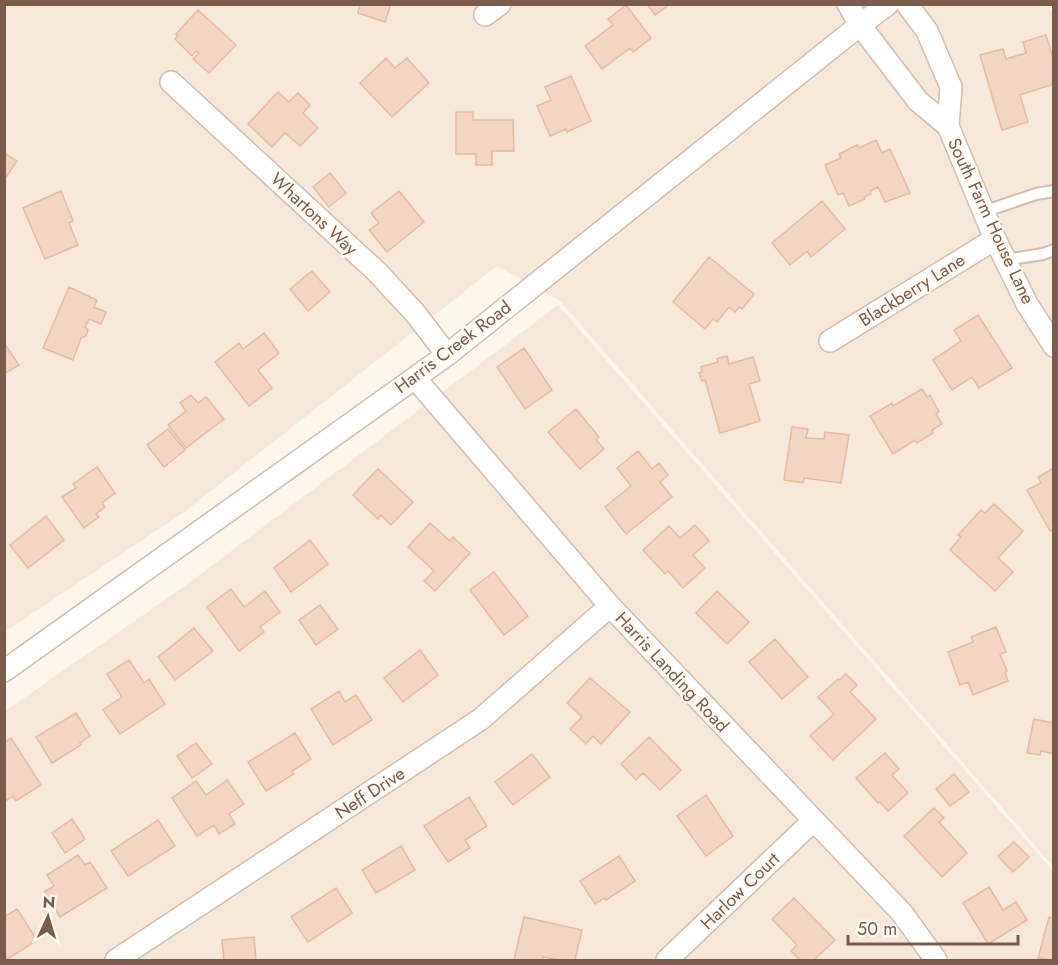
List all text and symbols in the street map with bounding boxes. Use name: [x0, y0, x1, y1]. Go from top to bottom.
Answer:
street label: South Farm House Lane: [941, 134, 1041, 308]
street label: Whartons Way: [265, 167, 363, 261]
street label: Blackberry Lane: [854, 247, 970, 333]
street label: Harris Creek Road: [389, 294, 517, 400]
street label: Harris Landing Road: [609, 606, 735, 738]
street label: Neff Drive: [330, 761, 410, 825]
street label: Harlow Court: [695, 846, 786, 935]
north arrow: [18, 887, 78, 947]
text: N: [42, 891, 56, 914]
scale bar: [848, 908, 1018, 946]
text: 50 m: [857, 916, 897, 942]

